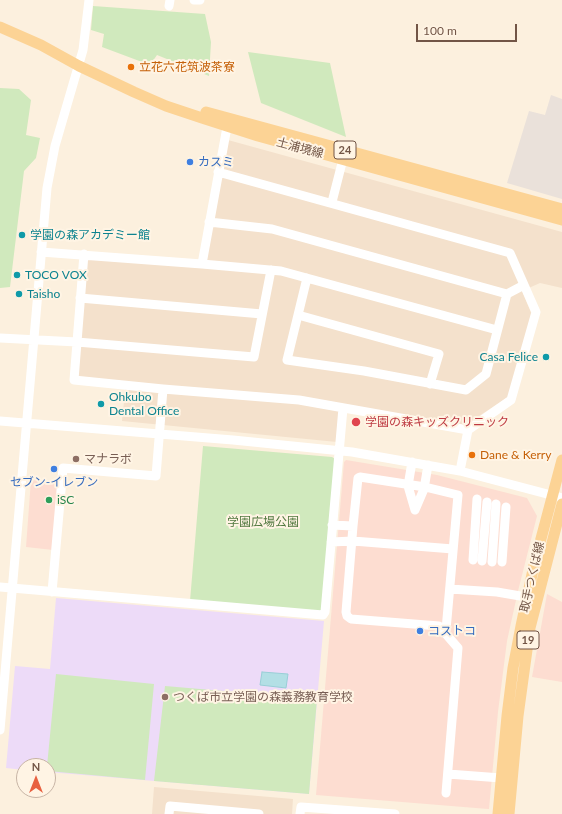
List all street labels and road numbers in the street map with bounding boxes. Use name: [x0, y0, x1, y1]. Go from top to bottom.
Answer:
street label: 土浦境線: [275, 135, 325, 161]
road number: 24: [334, 141, 356, 159]
street label: 取手つくば線: [517, 540, 547, 614]
road number: 19: [517, 631, 539, 649]

